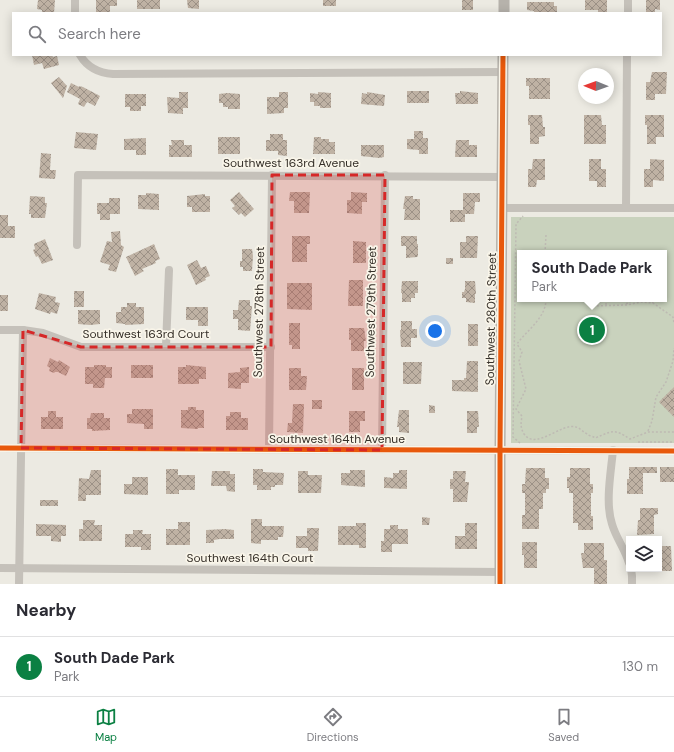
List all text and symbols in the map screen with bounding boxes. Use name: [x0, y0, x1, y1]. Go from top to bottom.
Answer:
search box: [12, 12, 662, 56]
icon: search: [26, 23, 48, 45]
text: Search here: [58, 24, 141, 44]
north arrow: [578, 68, 614, 104]
street label: Southwest 163rd Avenue: [223, 155, 359, 171]
street label: Southwest 278th Street: [250, 246, 268, 378]
street label: Southwest 279th Street: [362, 246, 380, 378]
popup: [517, 250, 667, 302]
street label: Southwest 280th Street: [482, 252, 500, 386]
text: South Dade Park: [532, 258, 652, 278]
text: Park: [532, 278, 557, 295]
pin: 1: [579, 315, 605, 345]
your location: [425, 321, 445, 341]
street label: Southwest 163rd Court: [83, 326, 210, 342]
street label: Southwest 164th Avenue: [269, 431, 405, 447]
map controls: [626, 536, 662, 572]
button: layers: [626, 536, 662, 572]
street label: Southwest 164th Court: [186, 550, 314, 566]
text: Nearby: [16, 599, 76, 621]
text: South Dade Park: [54, 648, 175, 668]
text: 1: [27, 658, 31, 675]
text: 130 m: [622, 658, 658, 675]
text: Park: [54, 668, 80, 685]
tab: Map: [95, 706, 117, 744]
tab: Directions: [307, 706, 359, 744]
tab: Saved: [548, 706, 579, 744]

